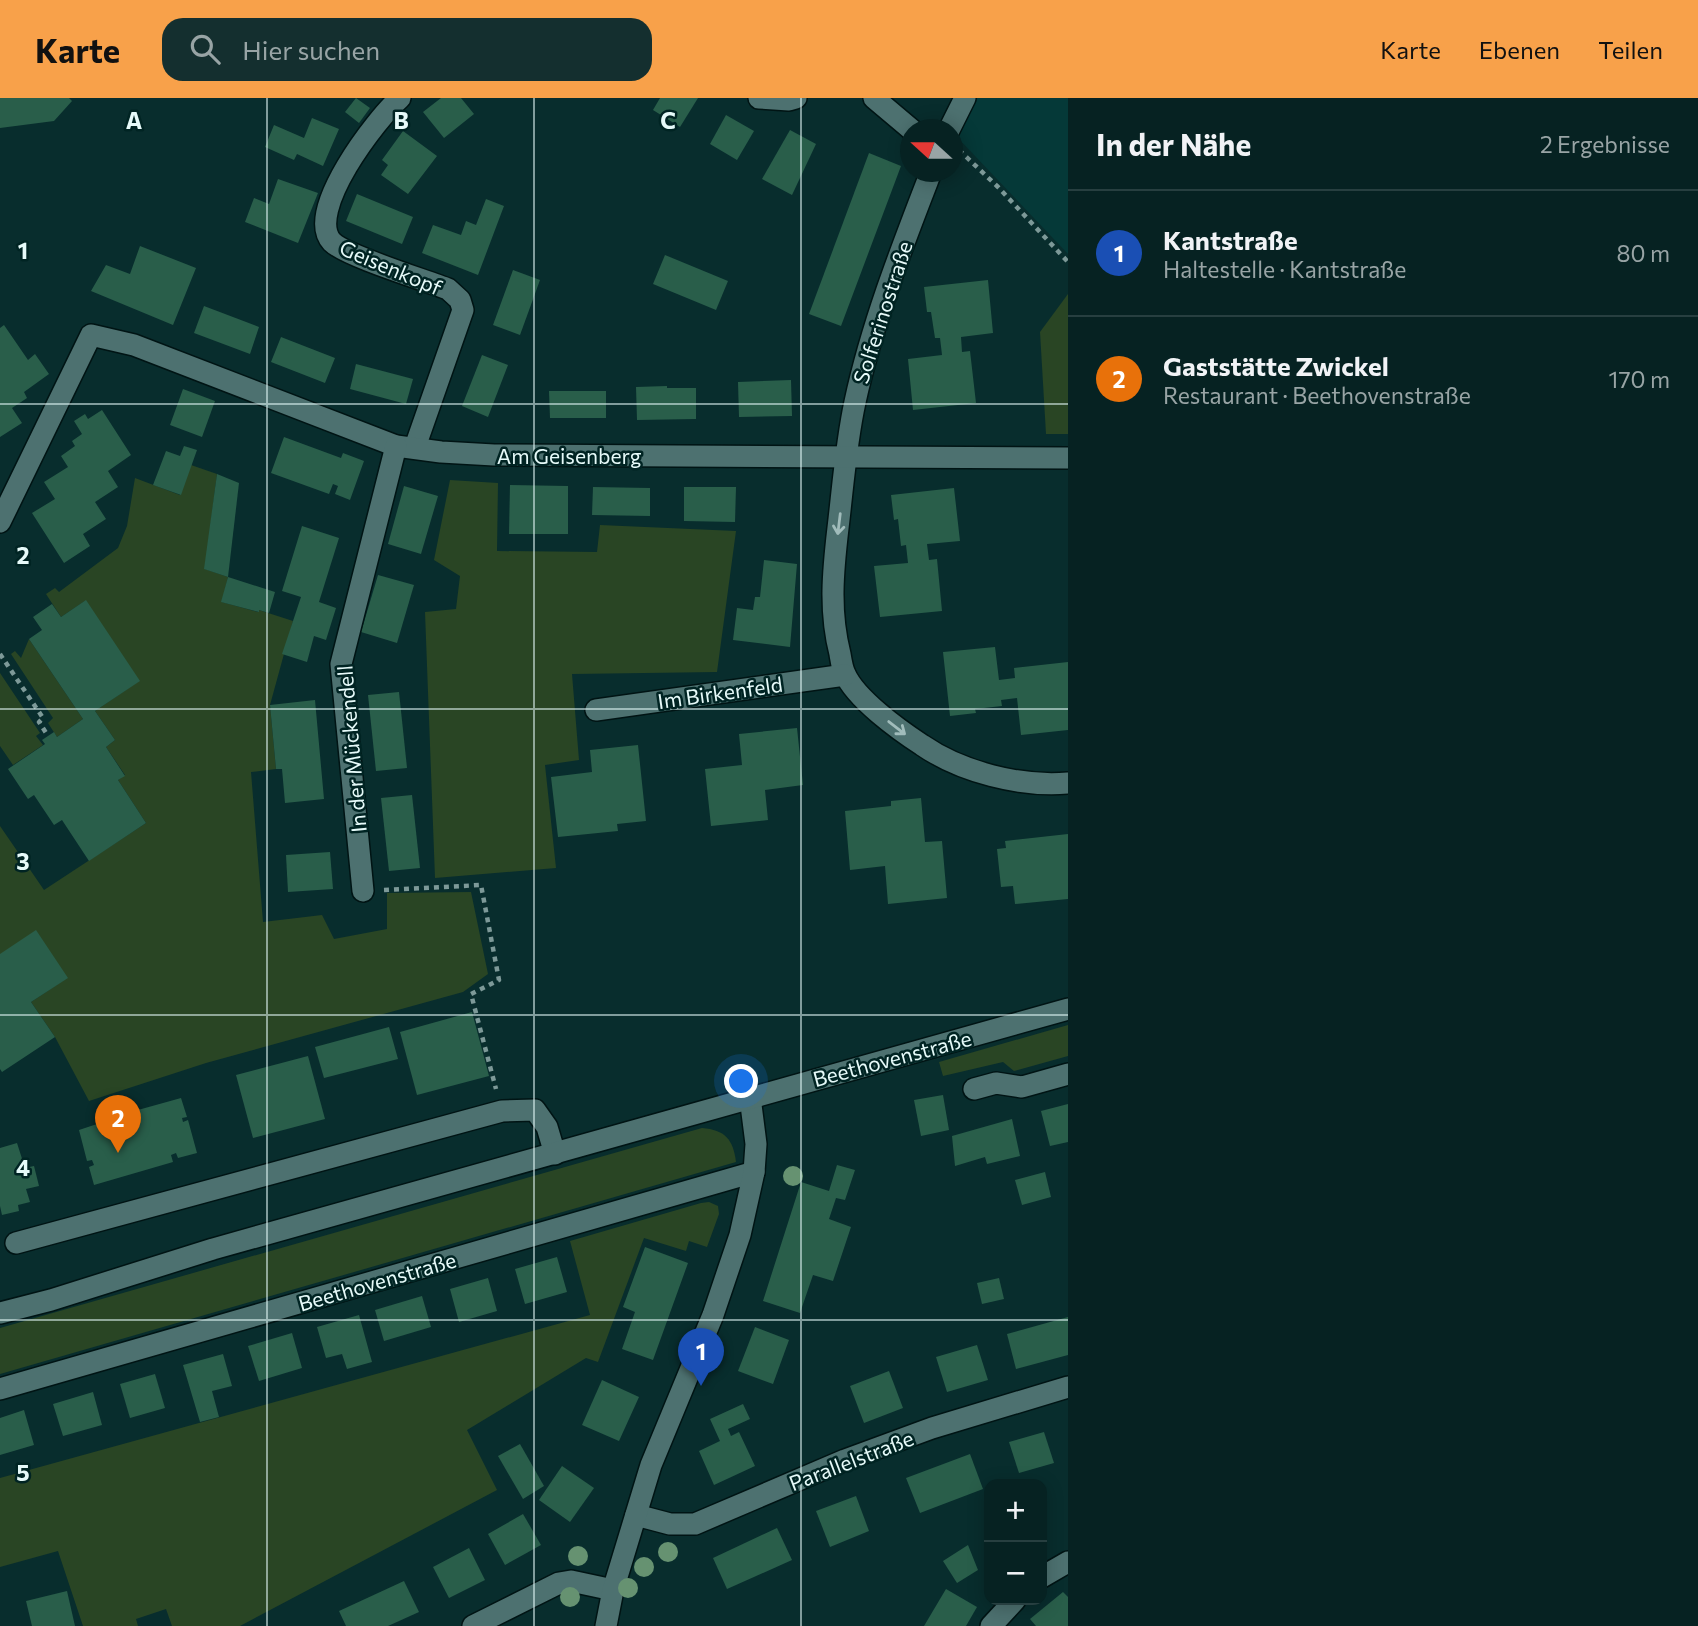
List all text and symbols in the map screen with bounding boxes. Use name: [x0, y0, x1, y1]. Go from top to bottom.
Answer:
search box: [162, 18, 652, 81]
text: Karte: [35, 29, 120, 70]
icon: search: [186, 30, 224, 68]
text: Hier suchen: [242, 34, 380, 65]
text: Karte: [1380, 35, 1441, 64]
text: Ebenen: [1479, 35, 1560, 64]
text: Teilen: [1598, 35, 1663, 64]
text: A: [126, 106, 143, 134]
text: B: [393, 106, 409, 134]
text: C: [660, 106, 676, 134]
north arrow: [900, 119, 963, 182]
text: In der Nähe: [1096, 125, 1251, 162]
text: 2 Ergebnisse: [1540, 130, 1670, 158]
text: Kantstraße: [1163, 224, 1298, 255]
street label: Geisenkopf: [336, 234, 446, 300]
text: 1: [18, 236, 28, 264]
street label: Solferinostraße: [847, 238, 917, 386]
text: 1: [1114, 239, 1124, 267]
text: 80 m: [1617, 239, 1670, 267]
text: Haltestelle · Kantstraße: [1163, 255, 1406, 283]
text: Gaststätte Zwickel: [1163, 350, 1389, 381]
text: 2: [1112, 365, 1126, 393]
text: 170 m: [1609, 365, 1670, 393]
text: Restaurant · Beethovenstraße: [1163, 381, 1471, 409]
street label: Am Geisenberg: [497, 443, 641, 468]
one-way arrow: [832, 513, 845, 535]
text: 2: [16, 541, 30, 569]
street label: In der Mückendell: [331, 664, 371, 834]
street label: Im Birkenfeld: [656, 671, 784, 713]
one-way arrow: [888, 721, 906, 736]
text: 3: [16, 847, 30, 875]
street label: Beethovenstraße: [810, 1025, 974, 1091]
your location: [724, 1064, 758, 1098]
pin: 2: [95, 1095, 141, 1153]
text: 4: [16, 1153, 30, 1181]
street label: Beethovenstraße: [295, 1247, 459, 1315]
pin: 1: [678, 1328, 724, 1386]
street label: Parallelstraße: [785, 1425, 917, 1495]
text: 5: [16, 1458, 30, 1486]
map controls: [984, 1479, 1047, 1605]
button: +: [984, 1479, 1047, 1542]
button: −: [984, 1542, 1047, 1605]

